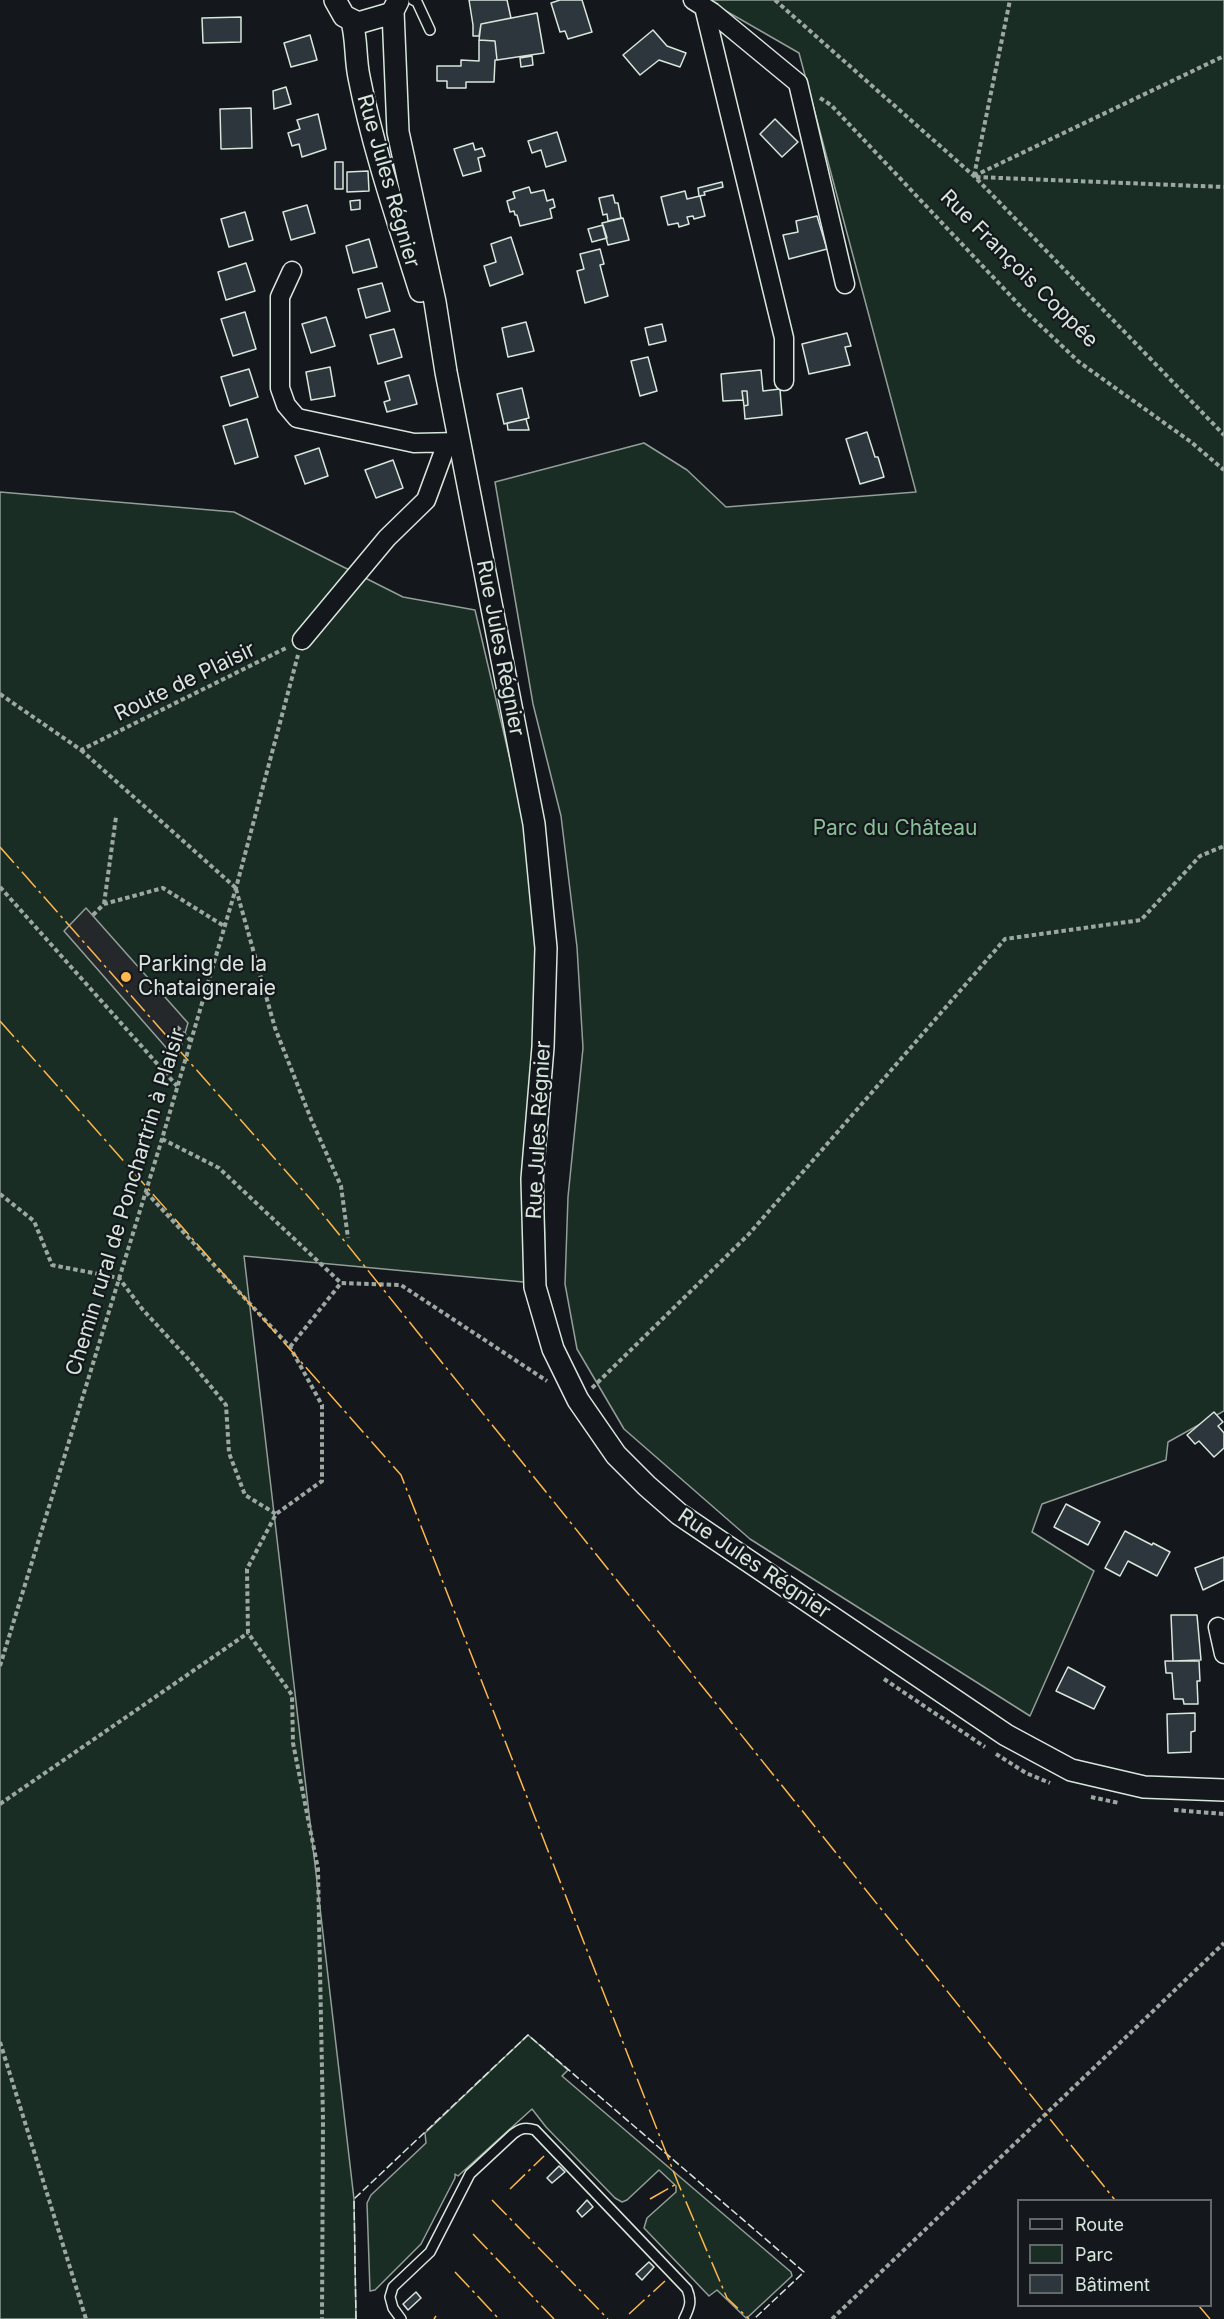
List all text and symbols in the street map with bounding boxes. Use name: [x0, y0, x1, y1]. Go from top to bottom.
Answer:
street label: Rue Jules Régnier: [351, 92, 425, 270]
street label: Rue François Coppée: [935, 185, 1103, 353]
street label: Rue Jules Régnier: [471, 558, 529, 738]
street label: Route de Plaisir: [110, 637, 260, 727]
park label: Parc du Château: [813, 816, 977, 842]
place label: Parking de la Chataigneraie: [138, 952, 276, 1002]
marker: Parking de la Chataigneraie: [119, 970, 133, 984]
street label: Chemin rural de Ponchartrin à Plaisir: [61, 1025, 191, 1379]
street label: Rue Jules Régnier: [522, 1040, 556, 1220]
street label: Rue Jules Régnier: [673, 1504, 835, 1624]
legend: [1017, 2199, 1212, 2307]
text: Route: [1075, 2214, 1124, 2235]
text: Parc: [1075, 2244, 1113, 2265]
text: Bâtiment: [1075, 2274, 1150, 2295]

